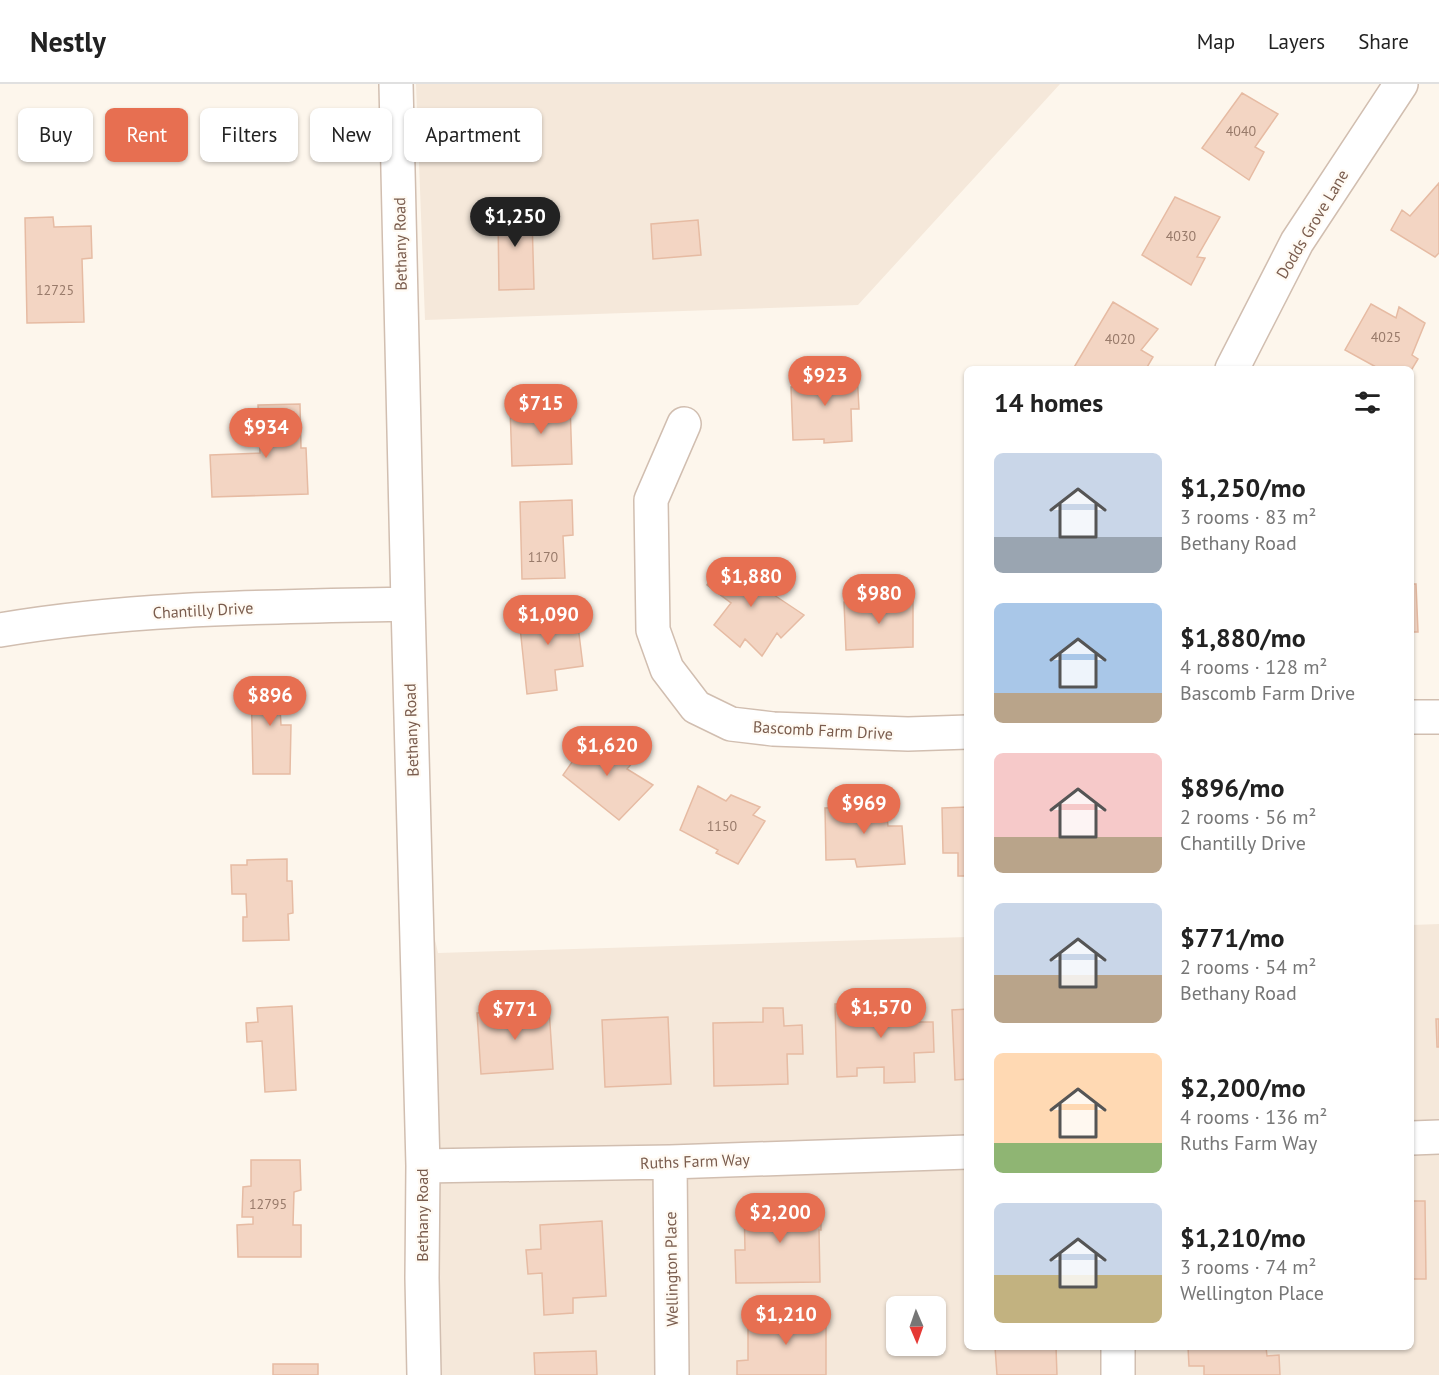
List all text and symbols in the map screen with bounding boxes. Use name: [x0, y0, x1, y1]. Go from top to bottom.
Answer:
text: Nestly: [30, 23, 106, 60]
text: Map: [1197, 28, 1235, 55]
text: Layers: [1268, 28, 1325, 55]
text: Share: [1358, 28, 1409, 55]
chip: Buy: [18, 108, 93, 162]
chip: Rent: [105, 108, 188, 162]
chip: Filters: [200, 108, 298, 162]
chip: New: [310, 108, 392, 162]
chip: Apartment: [404, 108, 542, 162]
house number: 4040: [1226, 122, 1257, 140]
street label: Dodds Grove Lane: [1272, 166, 1352, 282]
street label: Bethany Road: [389, 197, 411, 291]
pin: $1,250: [466, 197, 564, 248]
text: $1,250: [484, 203, 546, 229]
house number: 4030: [1166, 227, 1197, 245]
house number: 12725: [36, 281, 74, 299]
house number: 4025: [1371, 328, 1401, 346]
house number: 4020: [1105, 330, 1136, 348]
pin: $923: [789, 356, 861, 407]
text: $923: [802, 362, 848, 388]
pin: $715: [505, 384, 577, 435]
text: 14 homes: [994, 386, 1103, 419]
icon: filters: [1351, 386, 1384, 419]
text: $715: [518, 390, 564, 416]
pin: $934: [230, 408, 302, 459]
text: $934: [243, 414, 289, 440]
text: $1,250/mo: [1180, 471, 1306, 504]
icon: home: [1042, 477, 1114, 549]
text: 3 rooms · 83 m²: [1180, 504, 1316, 530]
text: Bethany Road: [1180, 530, 1297, 556]
house number: 1170: [528, 548, 559, 566]
pin: $1,880: [702, 557, 800, 608]
text: $1,880: [720, 563, 782, 589]
pin: $980: [843, 574, 915, 625]
text: $980: [856, 580, 902, 606]
pin: $1,090: [499, 595, 597, 646]
street label: Chantilly Drive: [152, 597, 254, 623]
text: $1,090: [517, 601, 579, 627]
text: $1,880/mo: [1180, 621, 1306, 654]
icon: home: [1042, 627, 1114, 699]
text: 4 rooms · 128 m²: [1180, 654, 1327, 680]
pin: $896: [234, 676, 306, 727]
text: Bascomb Farm Drive: [1180, 680, 1355, 706]
text: $896: [247, 682, 293, 708]
street label: Bethany Road: [399, 683, 423, 777]
street label: Bascomb Farm Drive: [753, 716, 893, 744]
pin: $1,620: [558, 726, 656, 777]
text: $1,620: [576, 732, 638, 758]
text: $896/mo: [1180, 771, 1284, 804]
icon: home: [1042, 777, 1114, 849]
pin: $969: [828, 784, 900, 835]
text: $969: [841, 790, 887, 816]
text: 2 rooms · 56 m²: [1180, 804, 1316, 830]
house number: 1150: [707, 817, 738, 835]
text: Chantilly Drive: [1180, 830, 1306, 856]
text: $771/mo: [1180, 921, 1284, 954]
icon: home: [1042, 927, 1114, 999]
text: 2 rooms · 54 m²: [1180, 954, 1316, 980]
text: Bethany Road: [1180, 980, 1297, 1006]
pin: $1,570: [832, 988, 930, 1039]
pin: $771: [479, 990, 551, 1041]
text: $1,570: [850, 994, 912, 1020]
text: $771: [492, 996, 538, 1022]
text: $2,200/mo: [1180, 1071, 1306, 1104]
icon: home: [1042, 1077, 1114, 1149]
text: 4 rooms · 136 m²: [1180, 1104, 1327, 1130]
text: Ruths Farm Way: [1180, 1130, 1317, 1156]
street label: Ruths Farm Way: [640, 1149, 751, 1173]
street label: Bethany Road: [412, 1168, 432, 1262]
pin: $2,200: [731, 1193, 829, 1244]
house number: 12795: [249, 1195, 287, 1213]
text: $2,200: [749, 1199, 811, 1225]
street label: Wellington Place: [660, 1211, 682, 1327]
text: $1,210/mo: [1180, 1221, 1306, 1254]
icon: home: [1042, 1227, 1114, 1299]
text: 3 rooms · 74 m²: [1180, 1254, 1316, 1280]
text: Wellington Place: [1180, 1280, 1324, 1306]
pin: $1,210: [737, 1295, 835, 1346]
north arrow: [886, 1296, 946, 1356]
map controls: [886, 1296, 946, 1356]
text: $1,210: [755, 1301, 817, 1327]

